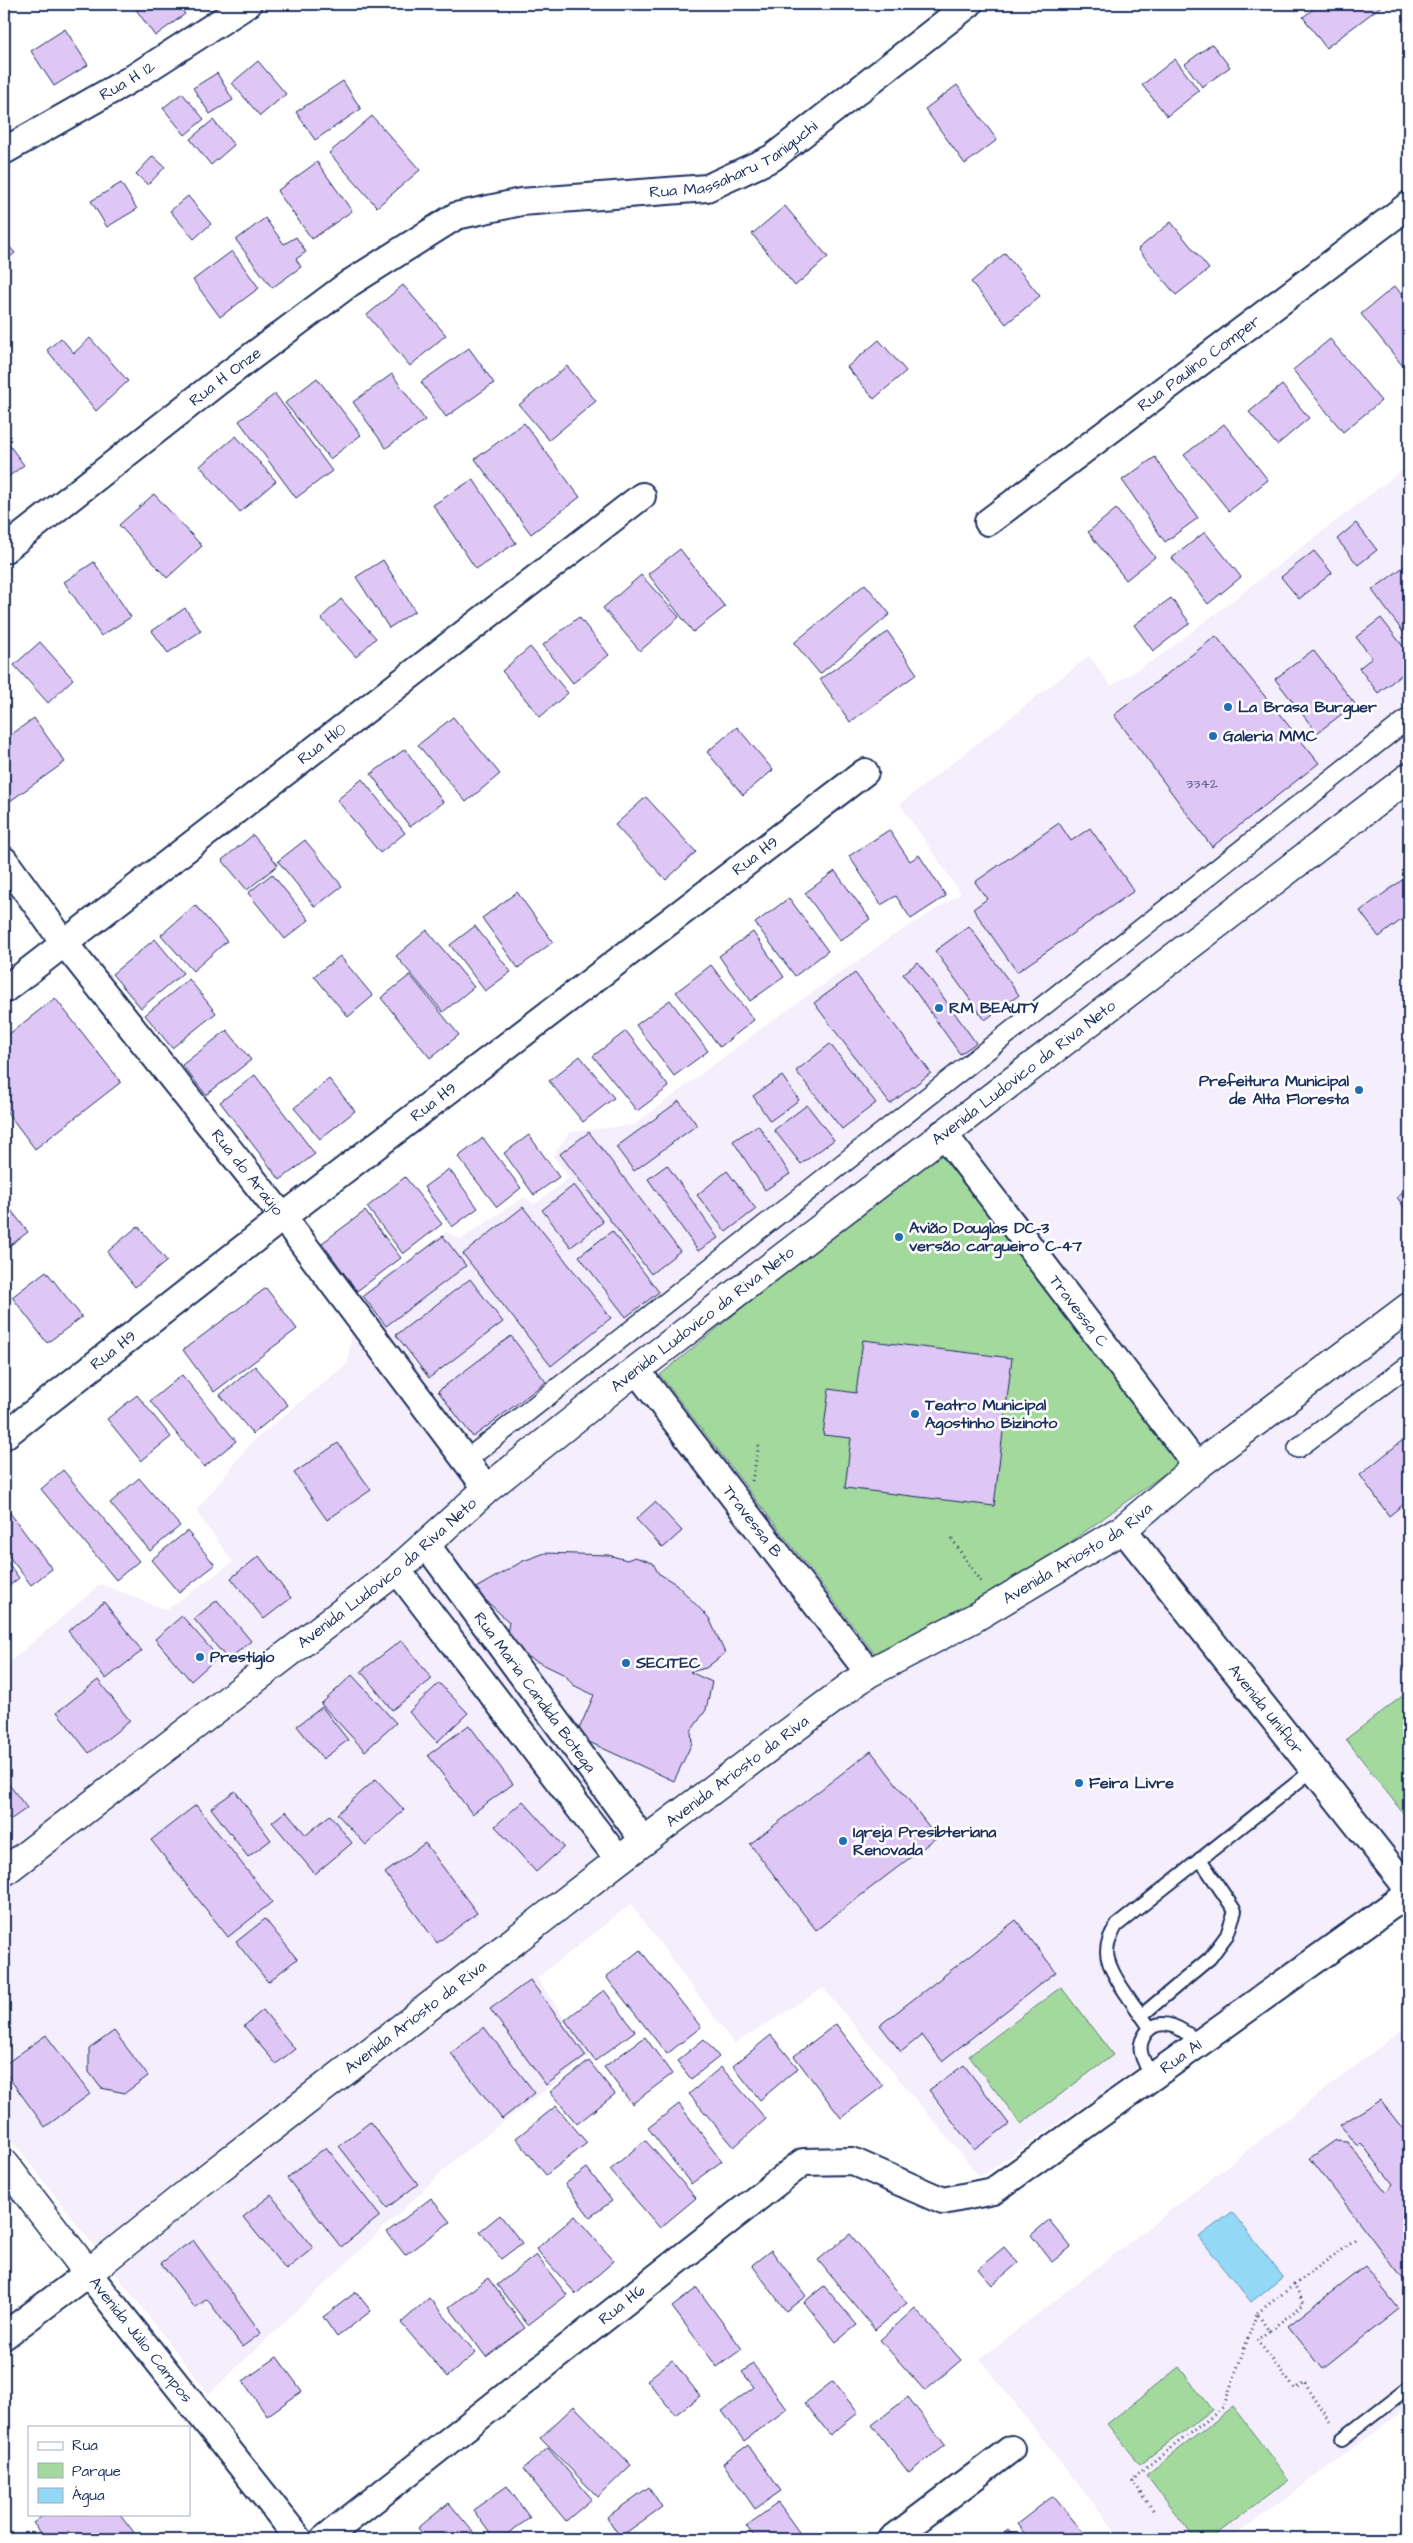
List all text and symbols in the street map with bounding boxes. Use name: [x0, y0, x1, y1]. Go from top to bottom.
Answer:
street label: Rua H 12: [95, 56, 160, 106]
street label: Rua Massaharu Taniguchi: [649, 115, 823, 203]
street label: Rua Paulino Comper: [1133, 310, 1265, 417]
street label: Rua H Onze: [185, 342, 266, 411]
place label: La Brasa Burguer: [1238, 696, 1377, 720]
marker: La Brasa Burguer: [1222, 701, 1234, 713]
street label: Rua H10: [293, 718, 351, 770]
place label: Galeria MMC: [1223, 725, 1318, 747]
marker: Galeria MMC: [1207, 730, 1219, 742]
house number: 3342: [1186, 774, 1218, 794]
street label: Rua H9: [727, 831, 783, 881]
street label: Avenida Ludovico da Riva Neto: [927, 995, 1120, 1150]
place label: RM BEAUTY: [949, 997, 1039, 1019]
marker: RM BEAUTY: [933, 1002, 945, 1014]
place label: Prefeitura Municipal de Alta Floresta: [1199, 1070, 1350, 1110]
street label: Rua H9: [406, 1077, 461, 1127]
marker: Prefeitura Municipal de Alta Floresta: [1353, 1084, 1365, 1096]
street label: Rua do Araújo: [206, 1124, 289, 1220]
place label: Avião Douglas DC-3 versão cargueiro C-47: [909, 1217, 1082, 1259]
marker: Avião Douglas DC-3 versão cargueiro C-47: [893, 1231, 905, 1243]
street label: Avenida Ludovico da Riva Neto: [606, 1241, 799, 1397]
street label: Travessa C: [1044, 1270, 1114, 1352]
street label: Rua H9: [86, 1325, 141, 1375]
place label: Teatro Municipal Agostinho Bizinoto: [924, 1394, 1058, 1436]
marker: Teatro Municipal Agostinho Bizinoto: [909, 1408, 921, 1420]
street label: Travessa B: [718, 1481, 788, 1563]
street label: Avenida Ludovico da Riva Neto: [293, 1492, 481, 1654]
street label: Avenida Ariosto da Riva: [999, 1498, 1157, 1609]
street label: Rua Maria Candida Botega: [469, 1608, 601, 1777]
place label: Prestígio: [210, 1646, 275, 1670]
marker: Prestígio: [194, 1651, 206, 1663]
place label: SECITEC: [635, 1652, 701, 1674]
marker: SECITEC: [620, 1657, 632, 1669]
street label: Avenida Uniflor: [1223, 1659, 1309, 1759]
street label: Avenida Ariosto da Riva: [661, 1710, 813, 1832]
place label: Feira Livre: [1089, 1772, 1174, 1794]
marker: Feira Livre: [1073, 1777, 1085, 1789]
place label: Igreja Presibteriana Renovada: [853, 1821, 997, 1861]
marker: Igreja Presibteriana Renovada: [837, 1835, 849, 1847]
street label: Avenida Ariosto da Riva: [340, 1955, 491, 2079]
street label: Rua A1: [1156, 2034, 1206, 2079]
street label: Avenida Júlio Campos: [84, 2272, 198, 2407]
street label: Rua H6: [594, 2279, 650, 2330]
legend: [28, 2426, 190, 2516]
text: Rua: [72, 2435, 98, 2456]
text: Parque: [72, 2461, 121, 2482]
text: Água: [72, 2485, 105, 2507]

